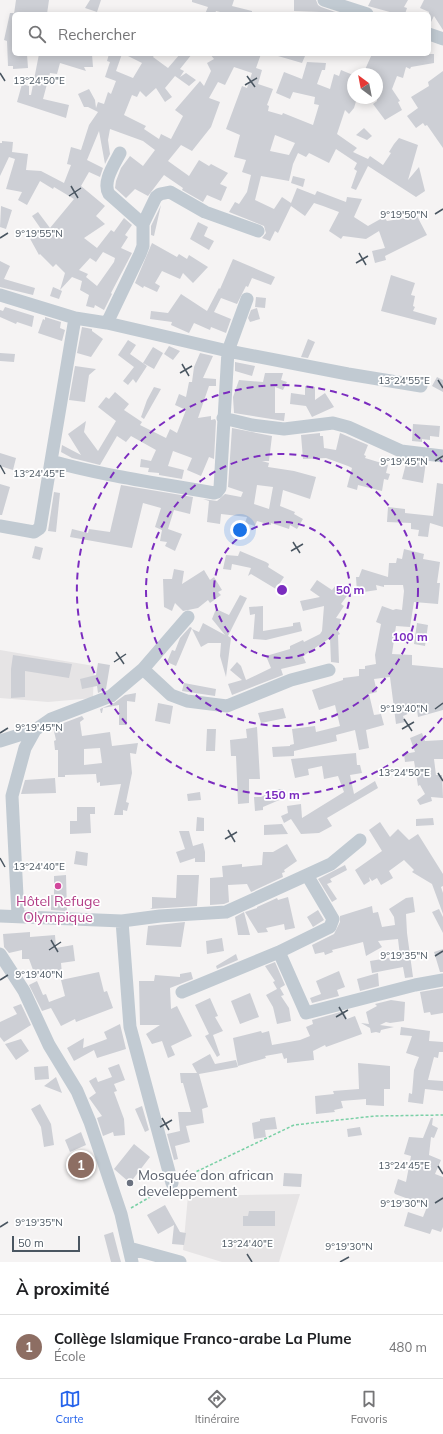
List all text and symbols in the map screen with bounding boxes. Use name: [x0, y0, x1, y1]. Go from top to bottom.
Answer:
search box: [12, 12, 431, 56]
icon: search: [26, 23, 48, 45]
text: Rechercher: [58, 25, 136, 44]
north arrow: [347, 68, 383, 104]
text: 13°24'50"E: [13, 74, 65, 87]
text: 9°19'50"N: [380, 208, 428, 221]
text: 9°19'55"N: [15, 227, 63, 240]
text: 13°24'55"E: [378, 374, 430, 387]
text: 9°19'45"N: [380, 455, 428, 468]
text: 13°24'45"E: [13, 467, 65, 480]
your location: [230, 520, 250, 540]
text: 50 m: [336, 582, 364, 597]
centre of rings: [275, 583, 289, 597]
text: 100 m: [392, 629, 428, 644]
text: 9°19'40"N: [380, 702, 428, 715]
text: 9°19'45"N: [15, 721, 63, 734]
text: 13°24'50"E: [378, 766, 430, 779]
text: 150 m: [264, 787, 300, 802]
text: 13°24'40"E: [13, 860, 65, 873]
marker: Hôtel Refuge Olympique: [53, 881, 63, 891]
place label: Hôtel Refuge Olympique: [16, 892, 100, 926]
text: 9°19'35"N: [380, 949, 428, 962]
text: 9°19'40"N: [15, 968, 63, 981]
pin: 1: [68, 1150, 94, 1180]
text: 13°24'45"E: [378, 1159, 430, 1172]
place label: Mosquée don african develeppement: [138, 1166, 274, 1200]
marker: Mosquée don african develeppement: [125, 1178, 135, 1188]
text: 9°19'30"N: [380, 1197, 428, 1210]
text: 9°19'35"N: [15, 1216, 63, 1229]
scale bar: [12, 1234, 80, 1253]
text: 50 m: [18, 1236, 44, 1250]
text: 13°24'40"E: [221, 1237, 273, 1250]
text: 9°19'30"N: [325, 1240, 373, 1253]
text: À proximité: [16, 1278, 110, 1299]
text: Collège Islamique Franco-arabe La Plume: [54, 1329, 351, 1348]
text: 1: [25, 1339, 33, 1355]
text: 480 m: [389, 1339, 427, 1355]
text: École: [54, 1348, 86, 1364]
tab: Carte: [56, 1388, 84, 1426]
tab: Itinéraire: [195, 1388, 240, 1426]
tab: Favoris: [351, 1388, 387, 1426]

